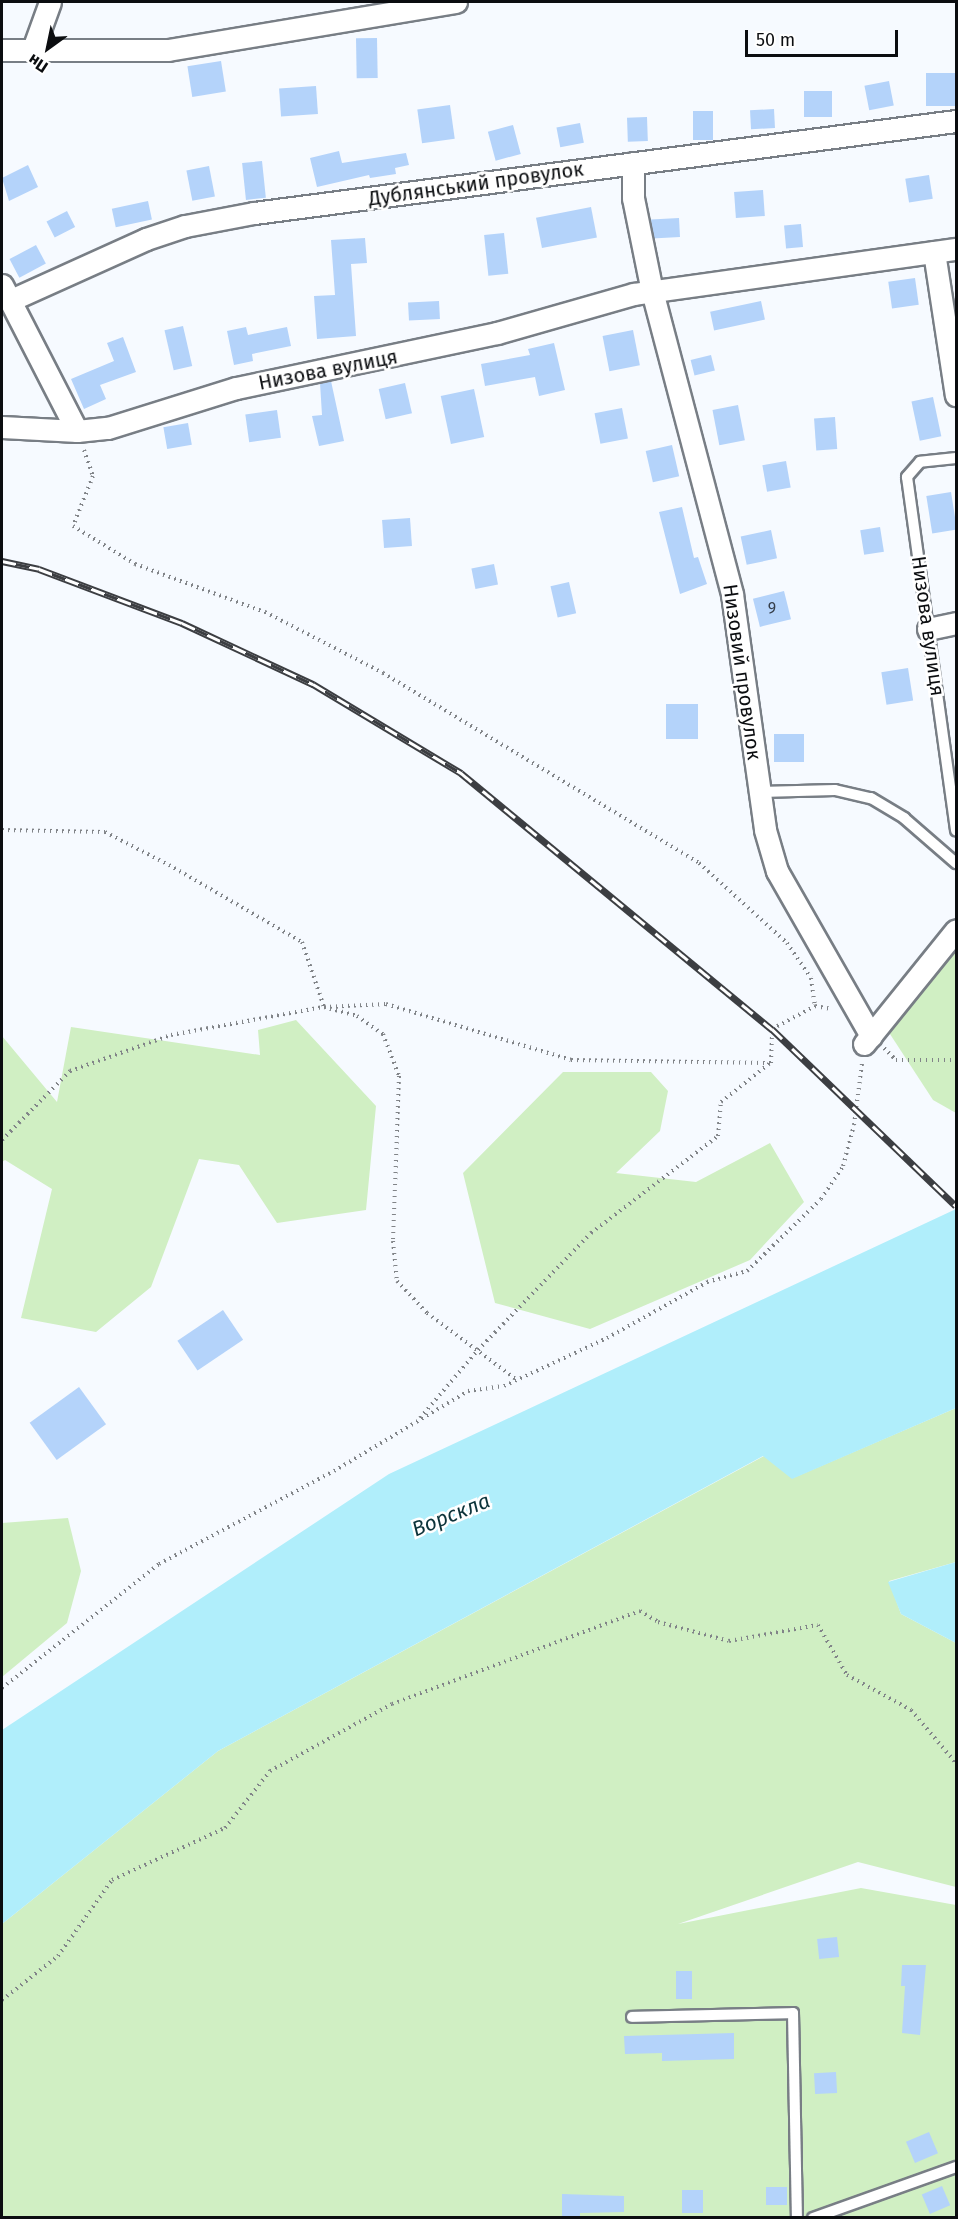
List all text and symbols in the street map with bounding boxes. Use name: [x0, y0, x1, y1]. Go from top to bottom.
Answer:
north arrow: [18, 18, 78, 78]
scale bar: [748, 18, 901, 56]
text: 50 m: [756, 29, 795, 51]
text: Пн: [24, 50, 51, 77]
street label: Дублянський провулок: [367, 157, 585, 211]
street label: Низова вулиця: [256, 345, 400, 395]
street label: Низова вулиця: [906, 554, 950, 698]
street label: Низовий провулок: [718, 583, 766, 761]
house number: 9: [768, 599, 776, 619]
water label: Ворскла: [408, 1488, 494, 1542]

